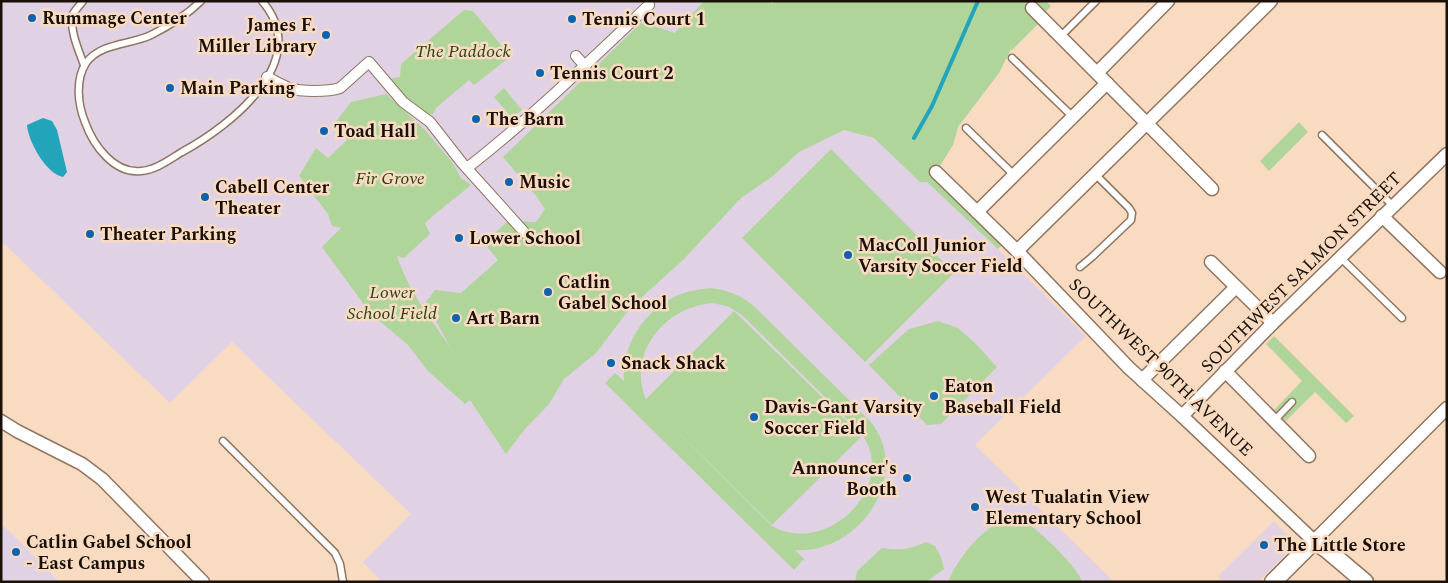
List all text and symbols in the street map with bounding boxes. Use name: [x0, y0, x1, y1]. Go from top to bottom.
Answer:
place label: Rummage Center: [42, 5, 187, 32]
place label: Tennis Court 1: [582, 6, 706, 33]
marker: Rummage Center: [26, 12, 38, 24]
place label: James F. Miller Library: [198, 12, 317, 60]
marker: Tennis Court 1: [566, 13, 578, 25]
marker: James F. Miller Library: [320, 29, 332, 41]
park label: The Paddock: [415, 38, 512, 65]
place label: Tennis Court 2: [550, 60, 674, 87]
marker: Tennis Court 2: [534, 67, 546, 79]
place label: Main Parking: [180, 75, 295, 102]
marker: Main Parking: [164, 82, 176, 94]
place label: The Barn: [486, 106, 564, 133]
marker: The Barn: [470, 113, 482, 125]
place label: Toad Hall: [334, 118, 416, 145]
marker: Toad Hall: [318, 125, 330, 137]
park label: Fir Grove: [355, 165, 425, 192]
street label: SOUTHWEST SALMON STREET: [1195, 166, 1408, 379]
place label: Music: [519, 169, 570, 196]
place label: Cabell Center Theater: [215, 174, 330, 222]
marker: Music: [503, 176, 515, 188]
marker: Cabell Center Theater: [199, 191, 211, 203]
place label: Theater Parking: [100, 221, 236, 248]
place label: Lower School: [469, 225, 581, 252]
marker: Theater Parking: [84, 228, 96, 240]
marker: Lower School: [453, 232, 465, 244]
place label: MacColl Junior Varsity Soccer Field: [858, 232, 1023, 280]
marker: MacColl Junior Varsity Soccer Field: [842, 249, 854, 261]
place label: Catlin Gabel School: [558, 269, 667, 317]
street label: SOUTHWEST 90TH AVENUE: [1062, 272, 1259, 463]
park label: Lower School Field: [347, 279, 437, 327]
marker: Catlin Gabel School: [542, 286, 554, 298]
place label: Art Barn: [466, 305, 540, 332]
marker: Art Barn: [450, 312, 462, 324]
place label: Snack Shack: [621, 350, 726, 377]
marker: Snack Shack: [605, 357, 617, 369]
place label: Eaton Baseball Field: [944, 373, 1062, 421]
marker: Eaton Baseball Field: [928, 390, 940, 402]
place label: Davis-Gant Varsity Soccer Field: [764, 394, 923, 442]
marker: Davis-Gant Varsity Soccer Field: [748, 411, 760, 423]
place label: Announcer's Booth: [792, 455, 897, 503]
marker: Announcer's Booth: [901, 472, 913, 484]
place label: West Tualatin View Elementary School: [985, 484, 1150, 532]
marker: West Tualatin View Elementary School: [969, 501, 981, 513]
place label: Catlin Gabel School - East Campus: [26, 529, 192, 577]
place label: The Little Store: [1274, 532, 1406, 559]
marker: The Little Store: [1258, 539, 1270, 551]
marker: Catlin Gabel School - East Campus: [10, 546, 22, 558]

